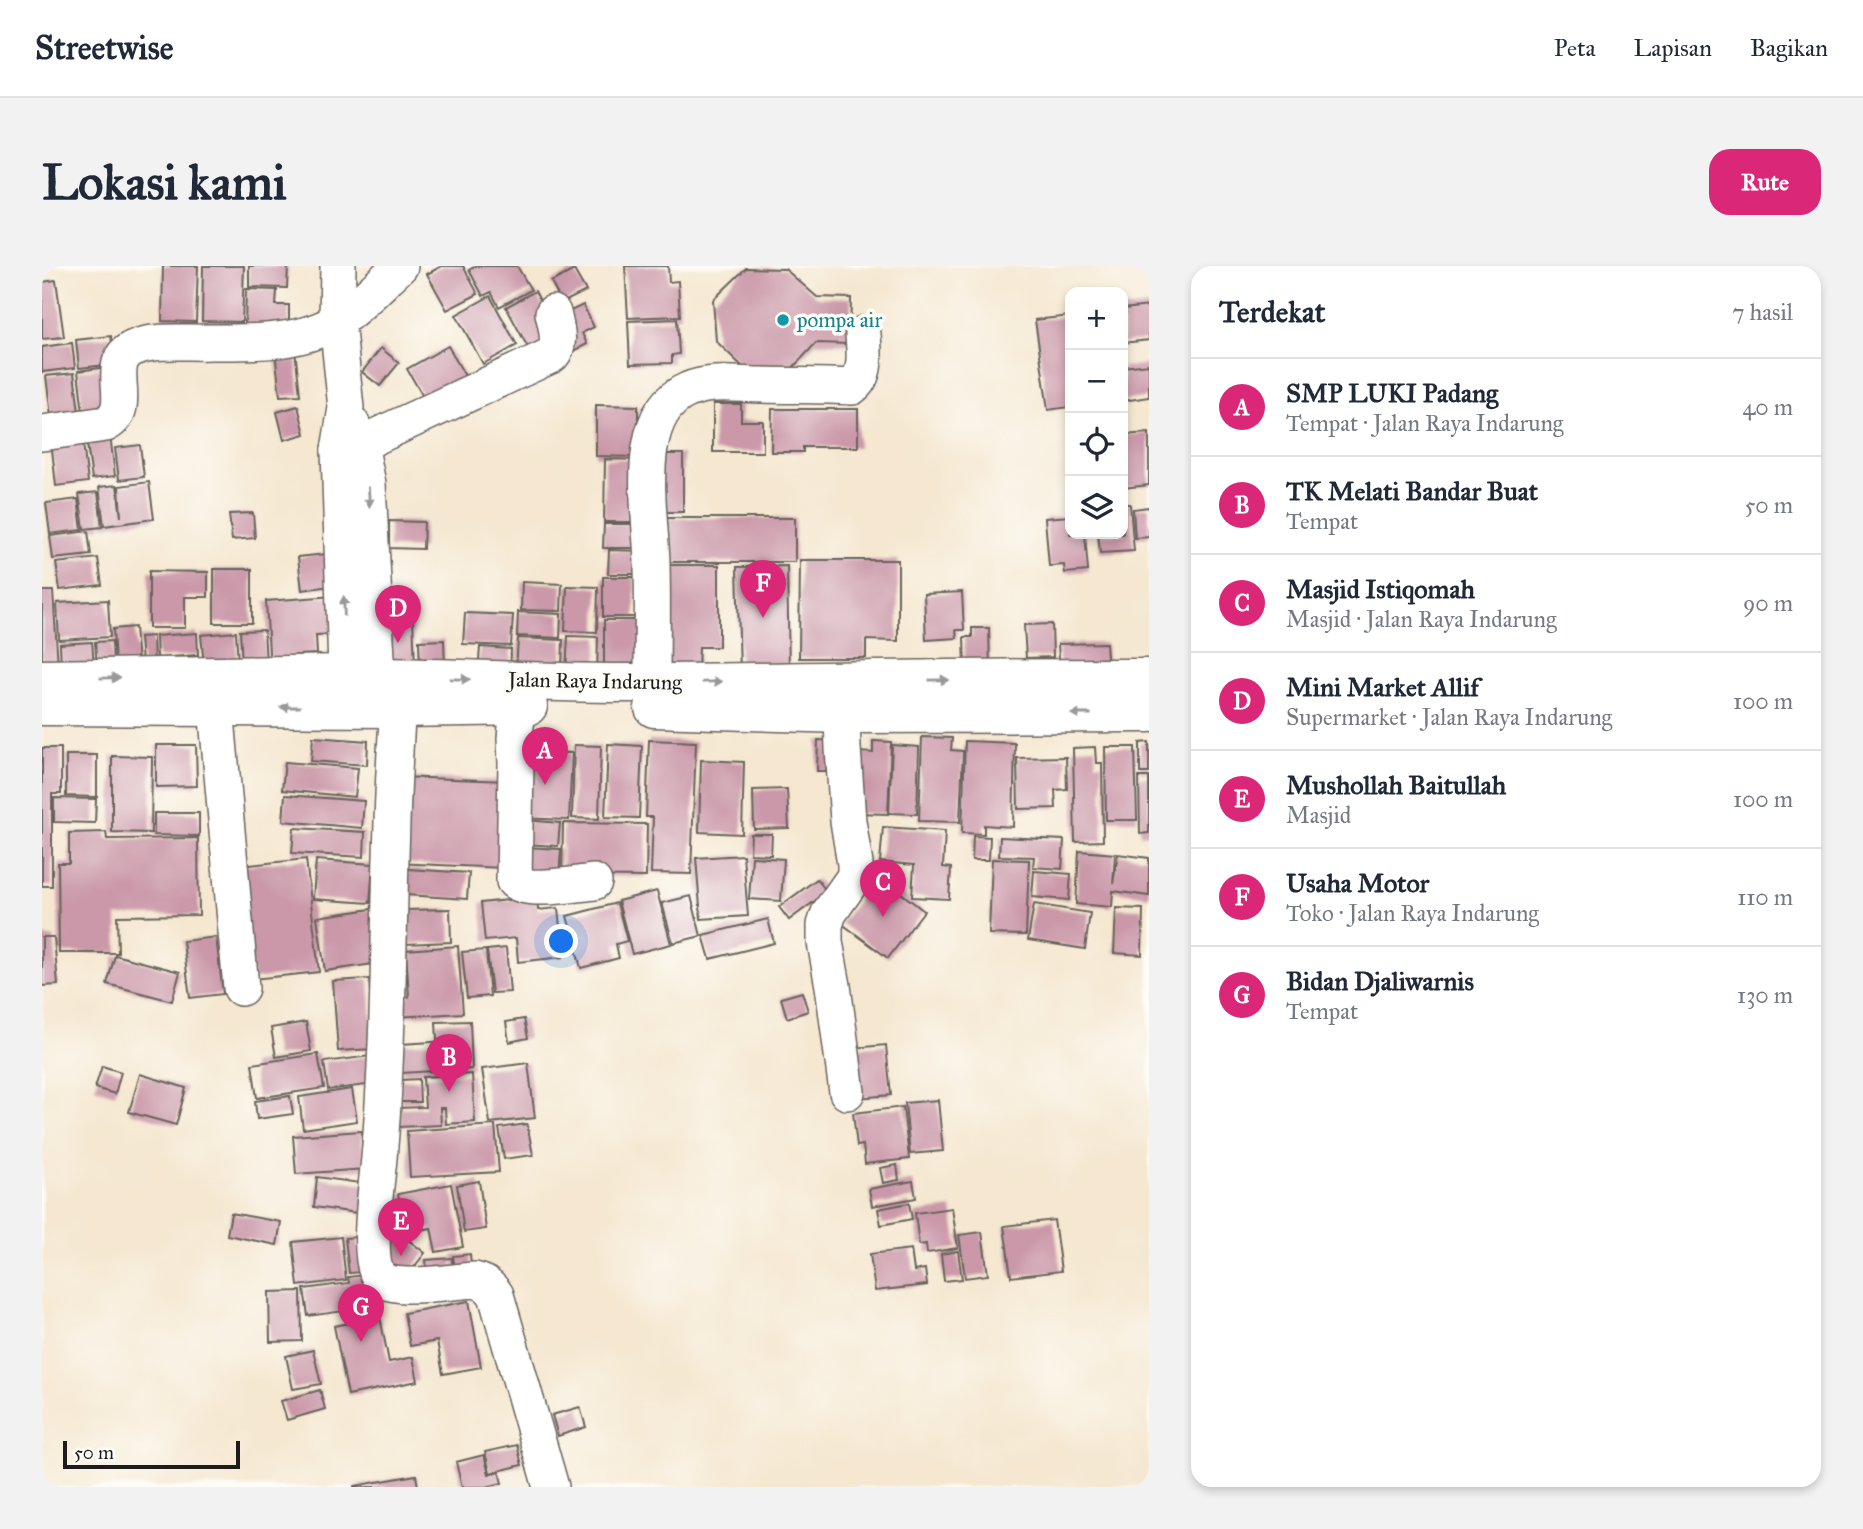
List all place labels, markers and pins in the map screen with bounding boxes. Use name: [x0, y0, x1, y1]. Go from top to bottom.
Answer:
place label: pompa air: [796, 307, 882, 333]
marker: pompa air: [775, 312, 791, 328]
pin: F: [740, 560, 786, 618]
pin: D: [375, 585, 421, 643]
pin: A: [522, 727, 568, 785]
pin: C: [860, 859, 906, 917]
pin: B: [426, 1034, 472, 1092]
pin: E: [378, 1198, 424, 1256]
pin: G: [338, 1284, 384, 1342]

